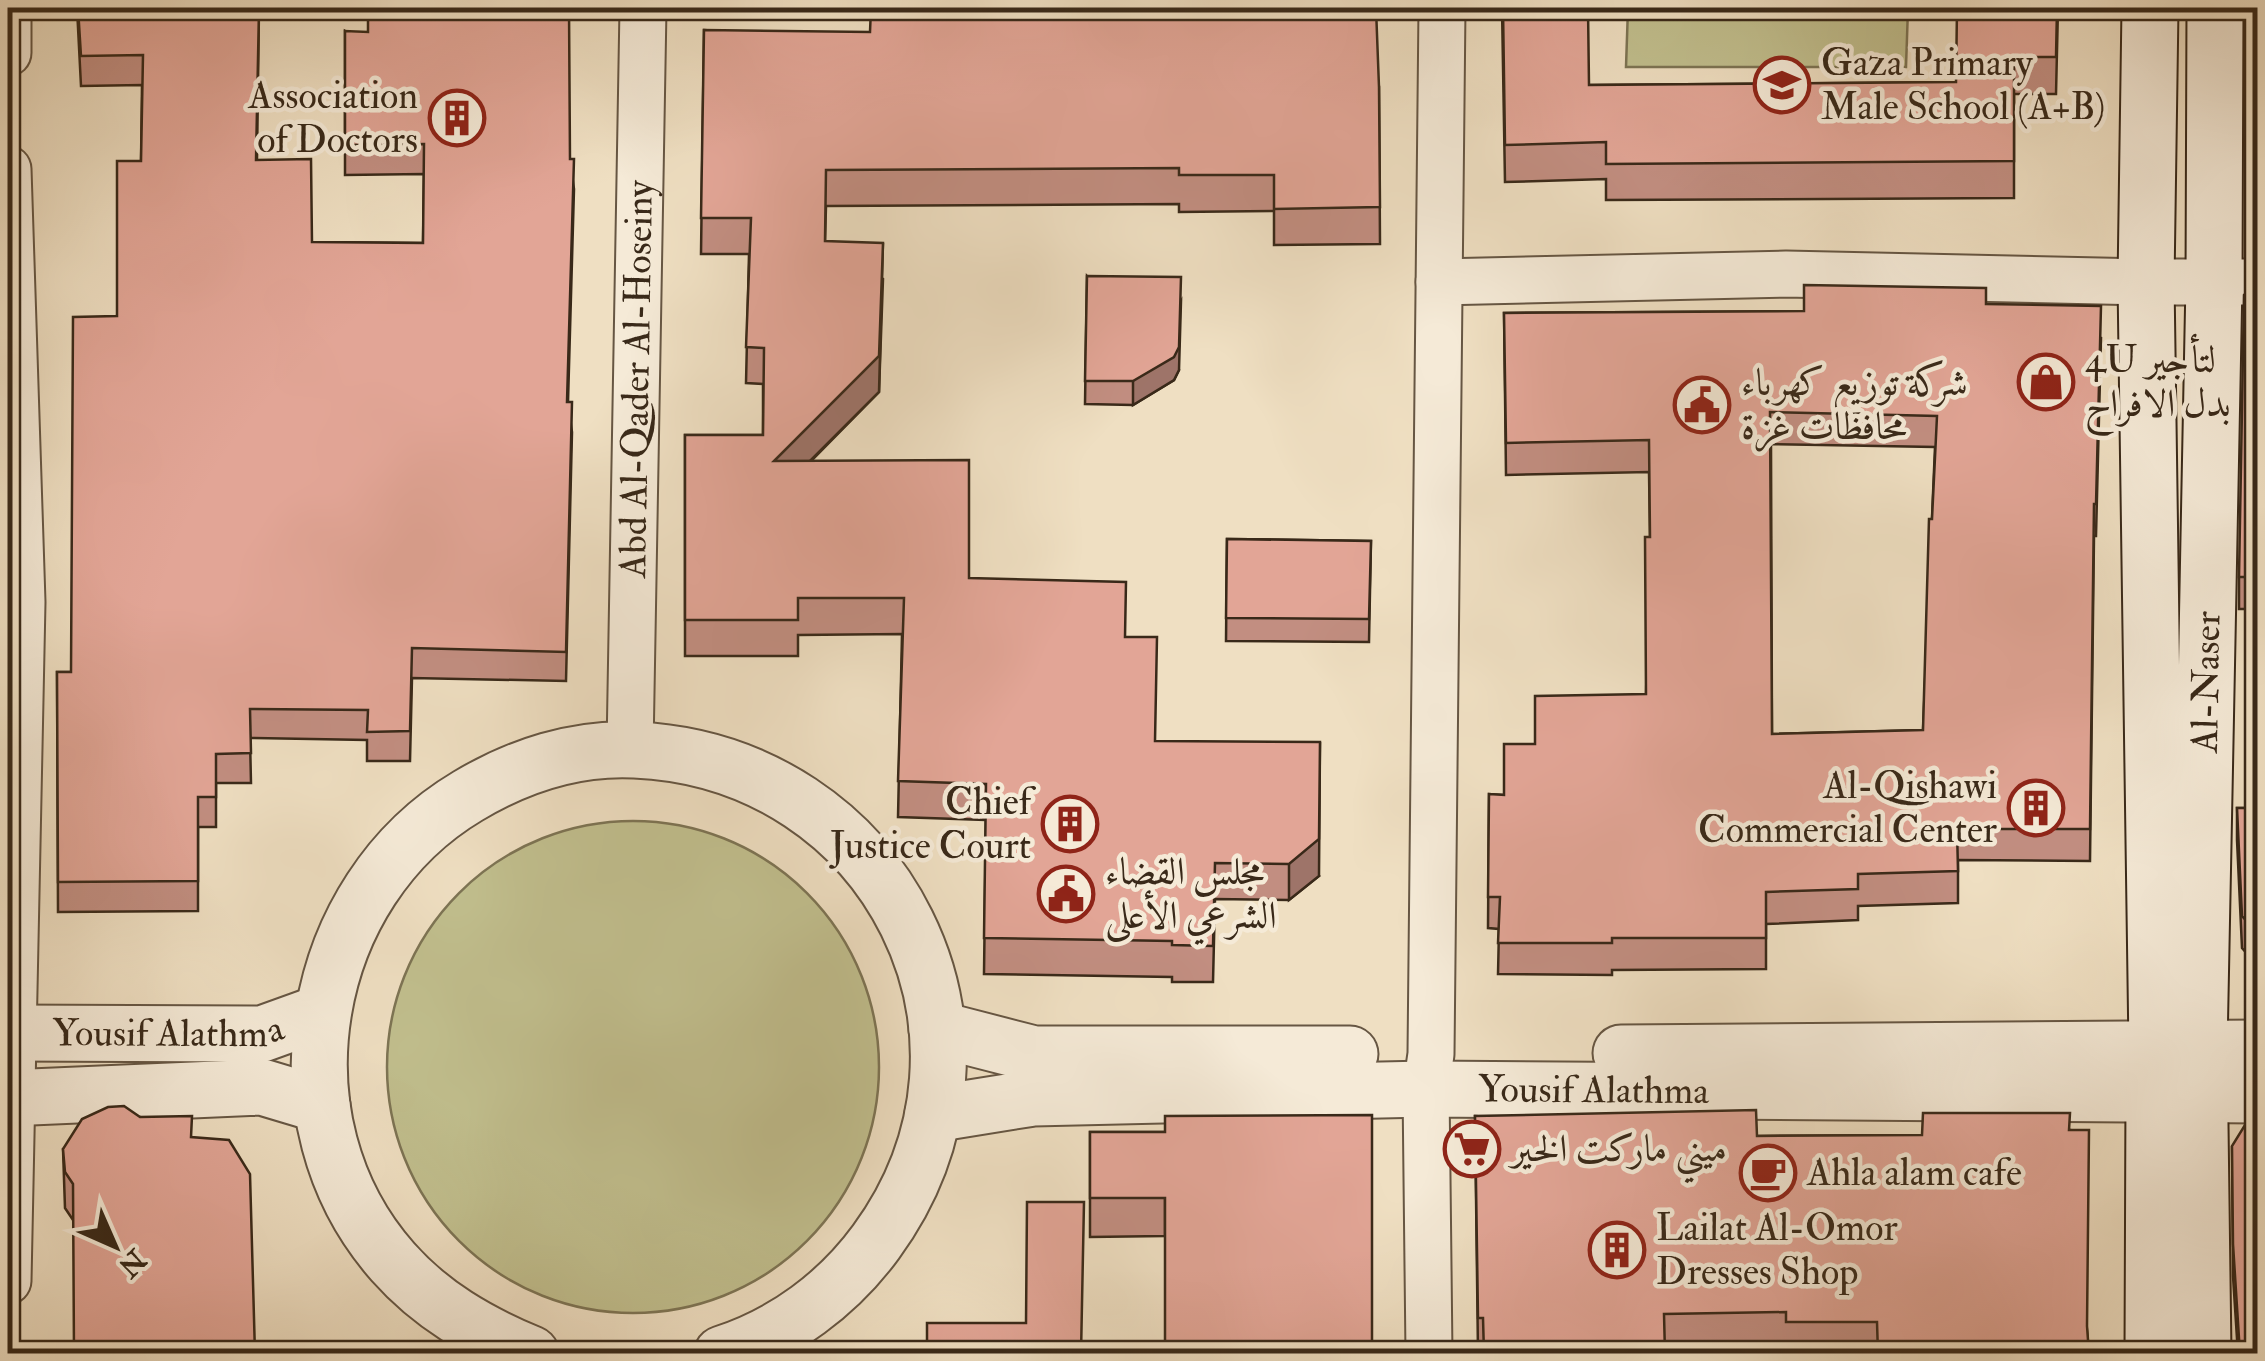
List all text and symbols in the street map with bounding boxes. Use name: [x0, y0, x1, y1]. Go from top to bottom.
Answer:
place label: Gaza Primary Male School (A+B): [1821, 39, 2105, 131]
school or university icon: Gaza Primary Male School (A+B): [1752, 55, 1812, 115]
place label: Association of Doctors: [247, 72, 418, 164]
building icon: Association of Doctors: [427, 88, 487, 148]
street label: Abd Al-Qader Al-Hoseiny: [609, 179, 664, 579]
place label: 4U لتأجير بدل الافراح: [2085, 333, 2231, 437]
shop icon: 4U لتأجير بدل الافراح: [2016, 352, 2076, 412]
place label: شركة توزيع كهرباء محافظات غزة: [1741, 359, 1968, 453]
public building icon: شركة توزيع كهرباء محافظات غزة: [1672, 375, 1732, 435]
street label: Al-Naser: [2181, 611, 2232, 754]
place label: Al-Qishawi Commercial Center: [1698, 762, 1997, 854]
place label: Chief Justice Court: [829, 778, 1037, 870]
building icon: Al-Qishawi Commercial Center: [2006, 778, 2066, 838]
building icon: Chief Justice Court: [1040, 794, 1100, 854]
place label: مجلس القضاء الشرعي الأعلى: [1105, 848, 1277, 946]
public building icon: مجلس القضاء الشرعي الأعلى: [1036, 864, 1096, 924]
street label: Yousif Alathma: [53, 1004, 291, 1058]
street label: Yousif Alathma: [1478, 1065, 1710, 1115]
supermarket icon: ميني ماركت الخير: [1442, 1119, 1502, 1179]
place label: ميني ماركت الخير: [1507, 1125, 1727, 1184]
cafe icon: Ahla alam cafe: [1738, 1143, 1798, 1203]
place label: Ahla alam cafe: [1806, 1149, 2022, 1197]
north arrow: [65, 1196, 165, 1296]
place label: Lailat Al-Omor Dresses Shop: [1656, 1204, 1898, 1296]
building icon: Lailat Al-Omor Dresses Shop: [1587, 1220, 1647, 1280]
text: N: [110, 1241, 154, 1285]

